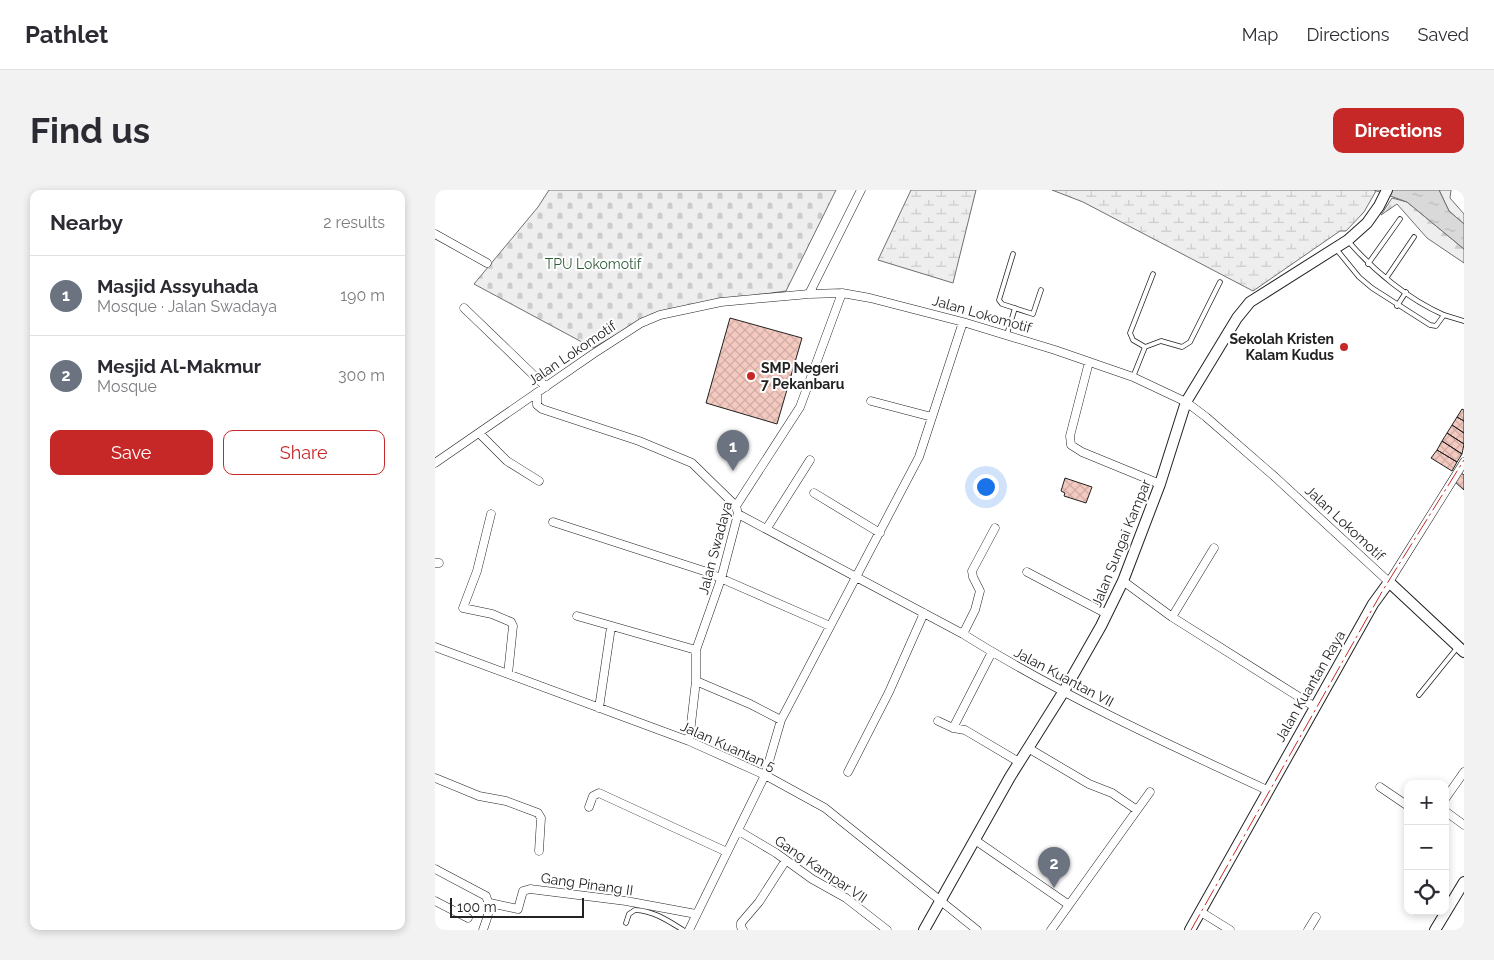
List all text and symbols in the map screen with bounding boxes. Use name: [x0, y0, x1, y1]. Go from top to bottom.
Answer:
text: Pathlet: [25, 20, 108, 49]
text: Map: [1242, 24, 1278, 45]
text: Directions: [1306, 24, 1390, 45]
text: Saved: [1418, 24, 1469, 45]
button: Directions: [1333, 108, 1464, 153]
text: Find us: [30, 110, 150, 151]
text: Nearby: [50, 210, 123, 235]
text: 2 results: [323, 213, 385, 232]
park label: TPU Lokomotif: [545, 256, 643, 272]
text: Masjid Assyuhada: [97, 275, 259, 297]
text: 1: [62, 286, 70, 305]
text: 190 m: [340, 286, 385, 305]
street label: Jalan Lokomotif: [930, 292, 1035, 336]
text: Mosque · Jalan Swadaya: [97, 297, 277, 316]
street label: Jalan Lokomotif: [525, 317, 620, 388]
place label: Sekolah Kristen Kalam Kudus: [1229, 331, 1334, 363]
marker: Sekolah Kristen Kalam Kudus: [1338, 341, 1350, 353]
text: Mesjid Al-Makmur: [97, 355, 261, 377]
place label: SMP Negeri 7 Pekanbaru: [761, 360, 845, 392]
text: 2: [61, 366, 71, 385]
text: 300 m: [338, 366, 385, 385]
marker: SMP Negeri 7 Pekanbaru: [745, 370, 757, 382]
text: Mosque: [97, 377, 157, 396]
button: Save: [50, 430, 213, 475]
button: Share: [223, 430, 385, 475]
pin: 1: [717, 430, 749, 471]
your location: [973, 474, 999, 500]
street label: Jalan Sungai Kampar: [1088, 477, 1154, 609]
street label: Jalan Lokomotif: [1302, 482, 1389, 565]
street label: Jalan Swadaya: [695, 500, 735, 596]
street label: Jalan Kuantan Raya: [1272, 628, 1348, 744]
street label: Jalan Kuantan VII: [1012, 644, 1116, 710]
street label: Jalan Kuantan 5: [678, 718, 778, 774]
map controls: [1404, 780, 1449, 915]
button: +: [1404, 780, 1449, 825]
button: −: [1404, 825, 1449, 870]
street label: Gang Kampar VII: [772, 832, 870, 906]
pin: 2: [1038, 847, 1070, 888]
street label: Gang Pinang II: [540, 870, 634, 898]
button: locate: [1404, 870, 1449, 915]
scale bar: [450, 895, 584, 918]
text: 100 m: [457, 899, 497, 915]

